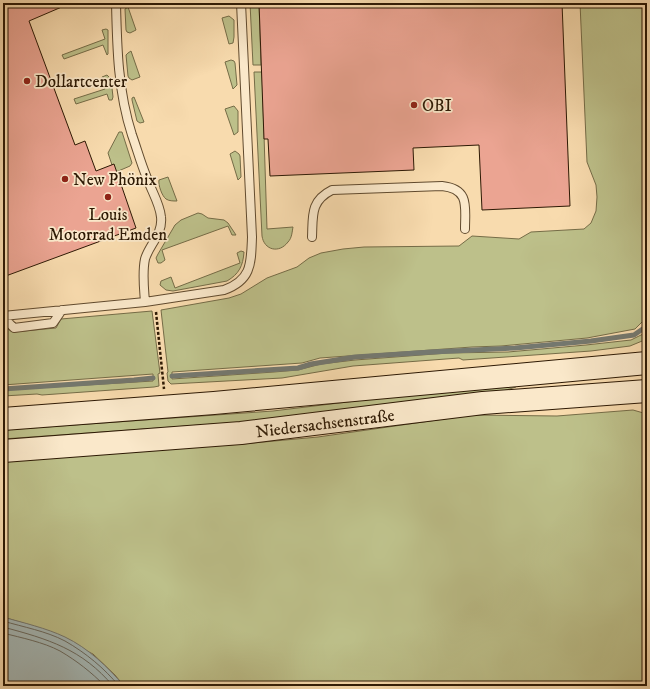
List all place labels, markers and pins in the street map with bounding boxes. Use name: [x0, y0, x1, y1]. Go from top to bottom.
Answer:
place label: Dollartcenter: [35, 71, 128, 93]
marker: Dollartcenter: [22, 76, 32, 86]
place label: OBI: [422, 95, 452, 117]
marker: OBI: [409, 100, 419, 110]
place label: New Phönix: [73, 169, 157, 191]
marker: New Phönix: [60, 174, 70, 184]
marker: Louis Motorrad Emden: [103, 192, 113, 202]
place label: Louis Motorrad Emden: [49, 204, 167, 246]

